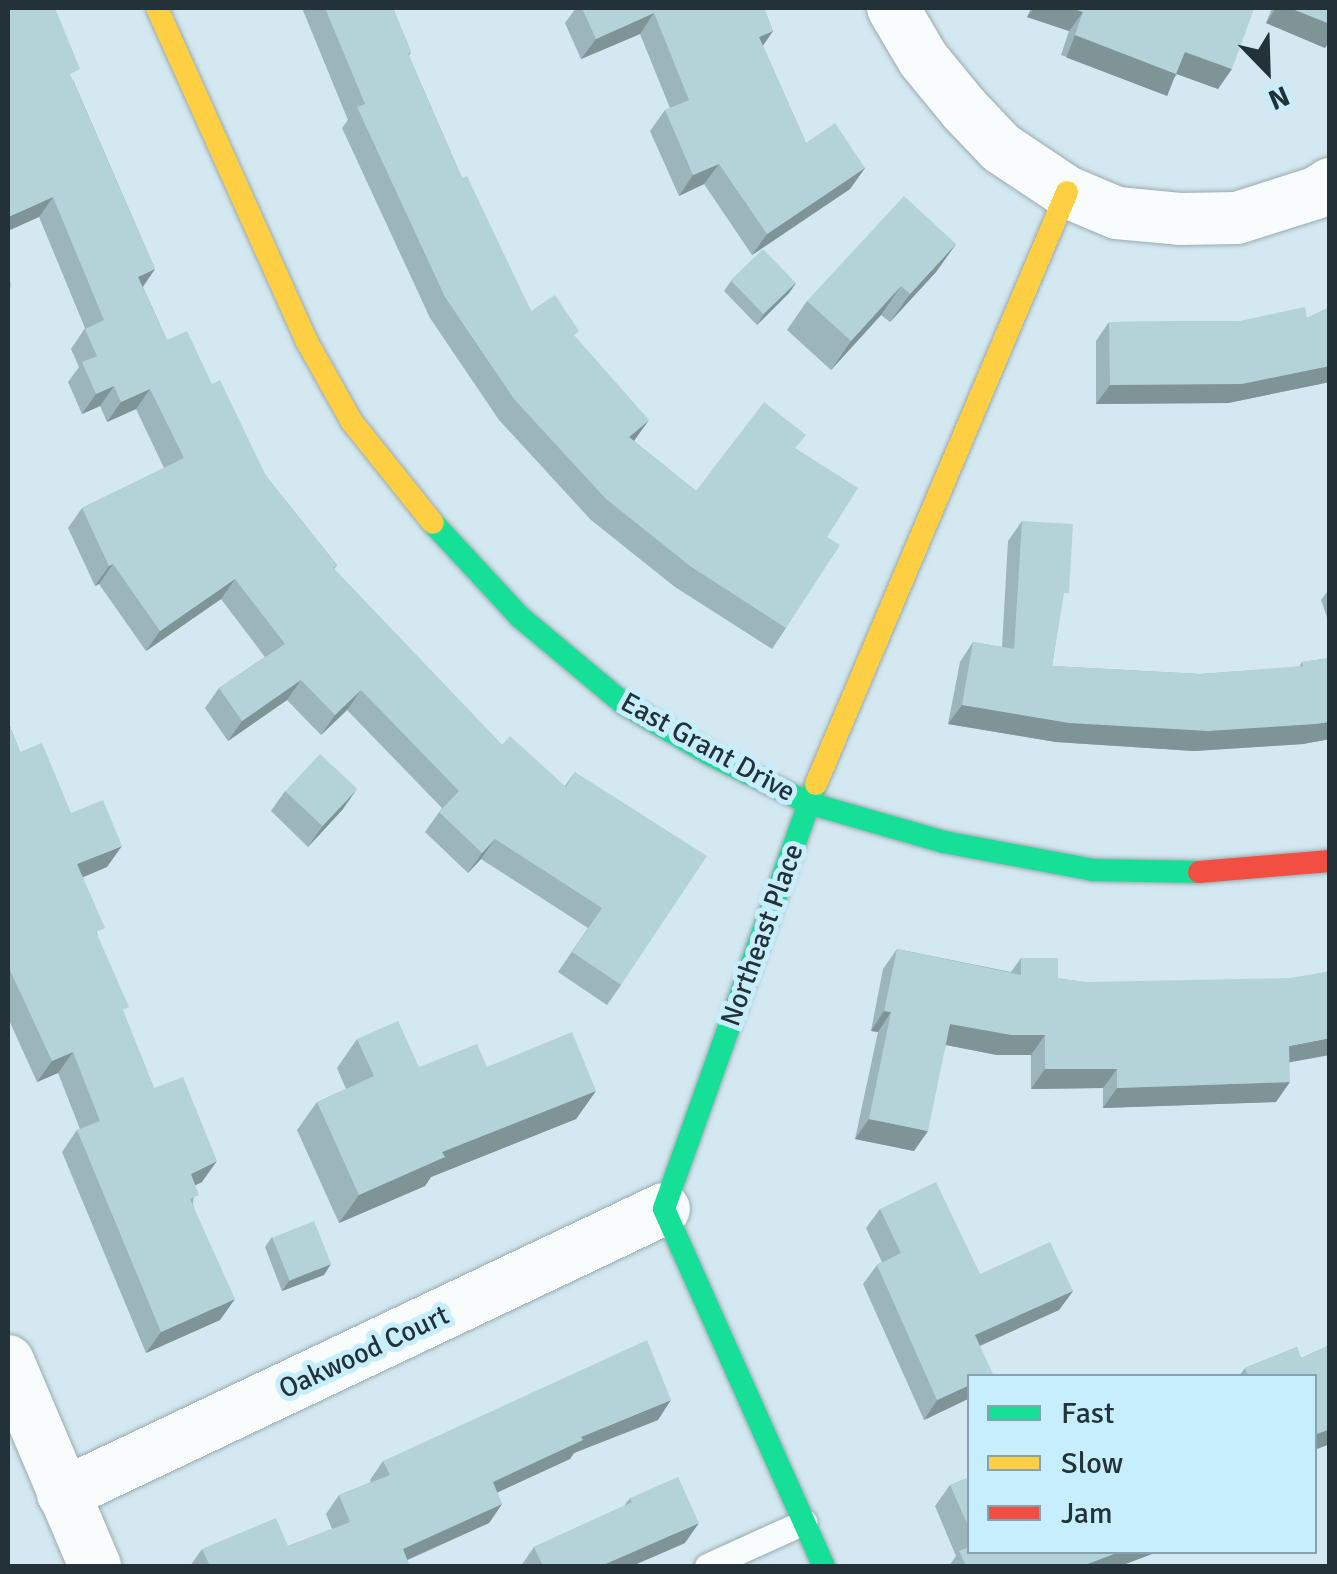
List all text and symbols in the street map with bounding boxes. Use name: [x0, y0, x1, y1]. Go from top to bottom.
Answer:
north arrow: [1217, 20, 1317, 120]
text: N: [1263, 78, 1294, 117]
street label: East Grant Drive: [615, 685, 801, 809]
street label: Northeast Place: [714, 839, 810, 1031]
street label: Oakwood Court: [274, 1298, 454, 1406]
legend: [967, 1374, 1317, 1554]
text: Fast: [1061, 1395, 1114, 1432]
text: Slow: [1061, 1445, 1123, 1482]
text: Jam: [1061, 1495, 1113, 1532]

